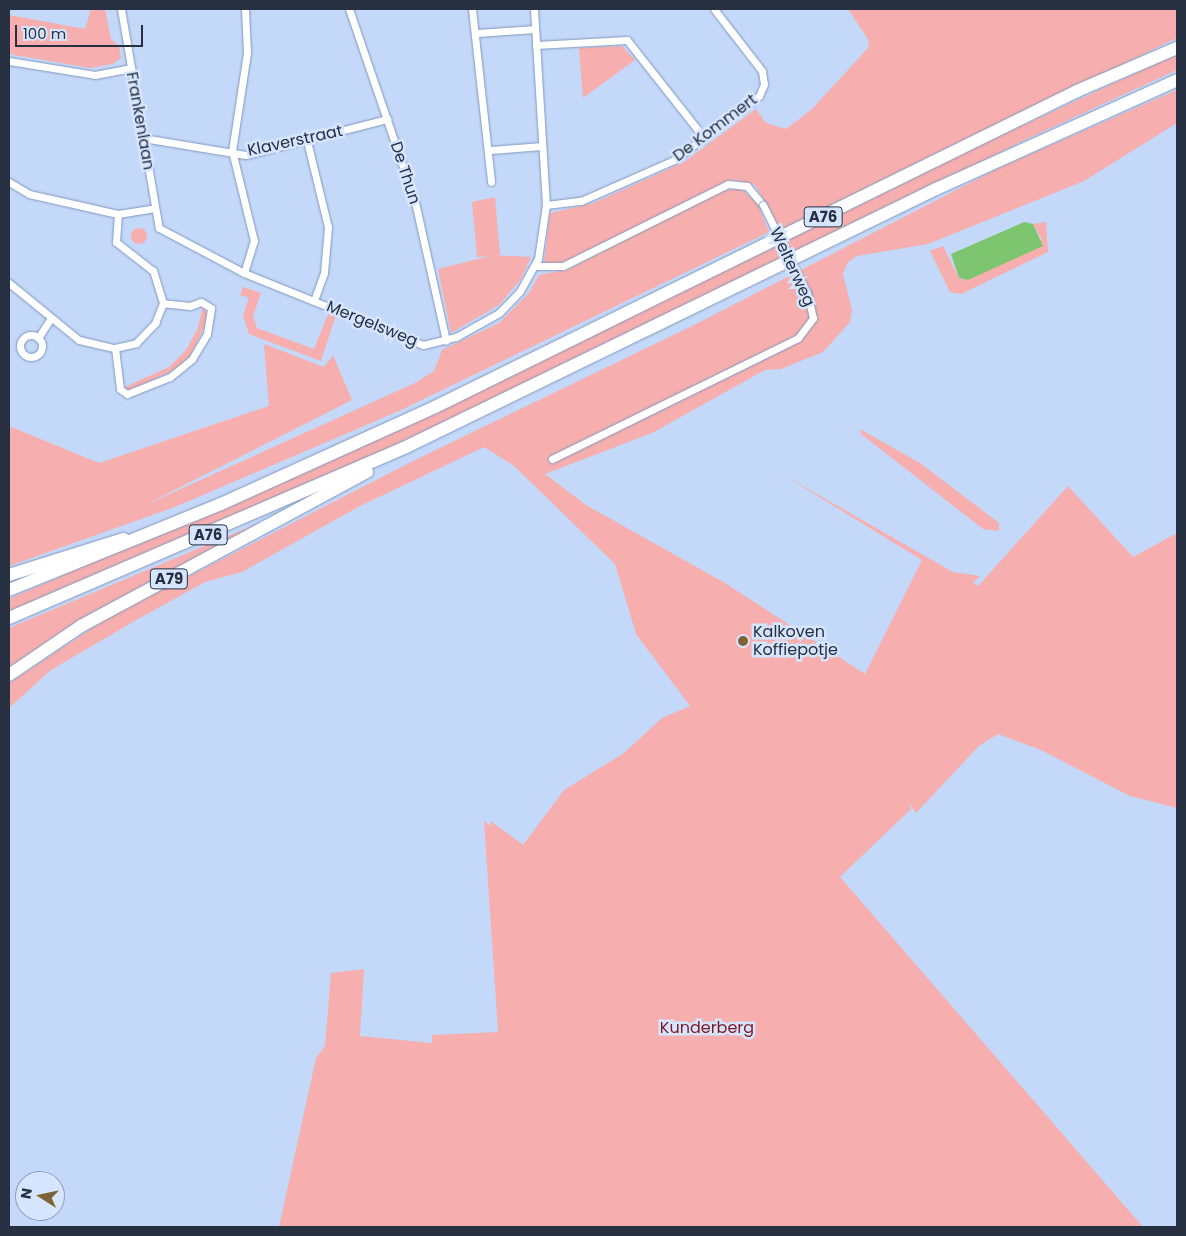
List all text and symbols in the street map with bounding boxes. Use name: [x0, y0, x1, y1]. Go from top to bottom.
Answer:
scale bar: [18, 15, 145, 47]
text: 100 m: [23, 23, 66, 44]
street label: Frankenlaan: [122, 70, 158, 172]
street label: De Kommert: [669, 90, 761, 166]
street label: Klaverstraat: [246, 122, 344, 160]
street label: De Thun: [386, 139, 424, 207]
road number: A76: [803, 204, 843, 230]
street label: Welterweg: [765, 224, 819, 310]
street label: Mergelsweg: [324, 297, 420, 351]
road number: A76: [188, 522, 228, 548]
road number: A79: [149, 566, 189, 592]
place label: Kalkoven Koffiepotje: [753, 622, 838, 660]
marker: Kalkoven Koffiepotje: [737, 635, 749, 647]
park label: Kunderberg: [660, 1018, 754, 1038]
north arrow: [15, 1171, 65, 1221]
text: N: [15, 1187, 37, 1200]

